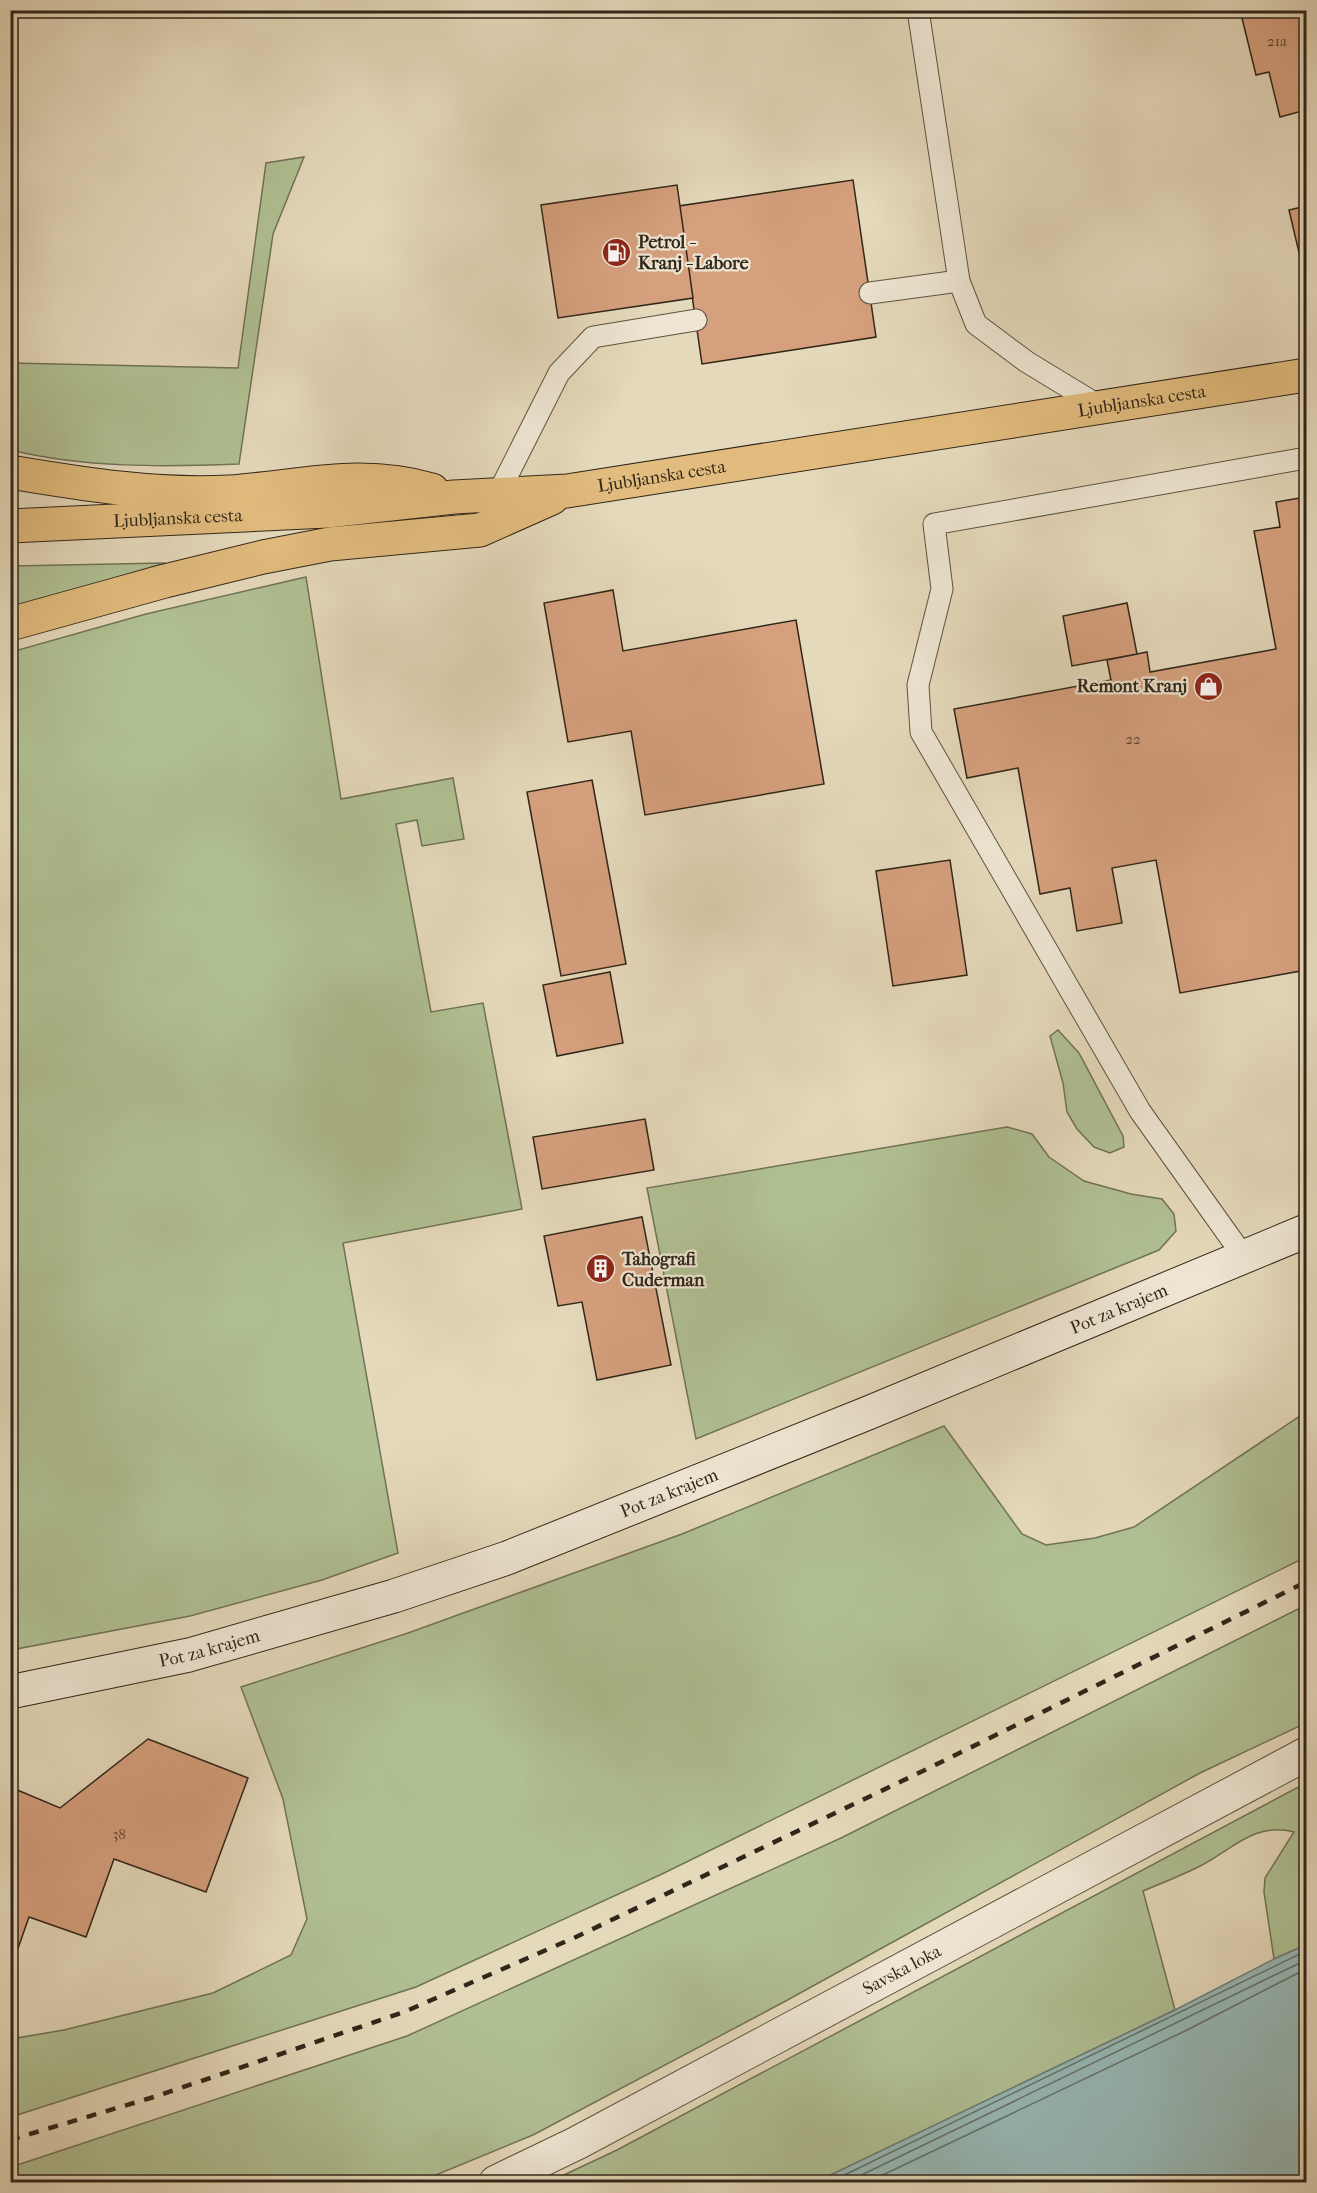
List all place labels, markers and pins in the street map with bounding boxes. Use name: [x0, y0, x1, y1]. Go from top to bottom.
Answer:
place label: Petrol - Kranj - Labore: [638, 232, 749, 274]
fuel station icon: Petrol - Kranj - Labore: [601, 236, 633, 268]
shop icon: Remont Kranj: [1192, 670, 1224, 702]
place label: Remont Kranj: [1077, 676, 1187, 697]
place label: Tahografi Cuderman: [621, 1249, 705, 1291]
building icon: Tahografi Cuderman: [585, 1253, 617, 1285]

